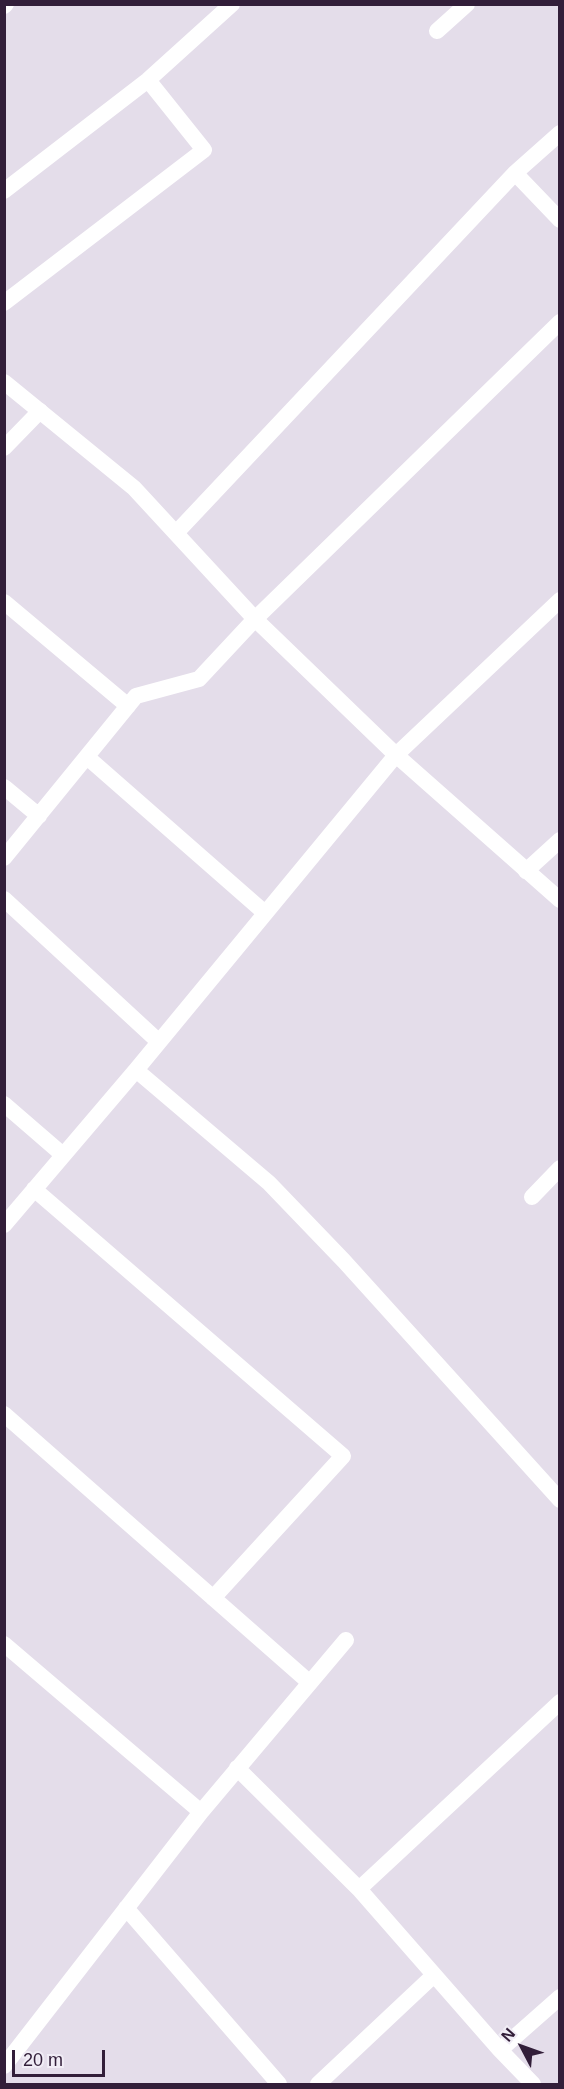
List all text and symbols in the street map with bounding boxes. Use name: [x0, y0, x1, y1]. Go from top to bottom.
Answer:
north arrow: [492, 2017, 552, 2077]
text: N: [498, 2025, 518, 2045]
scale bar: [15, 2038, 108, 2076]
text: 20 m: [23, 2050, 63, 2070]

